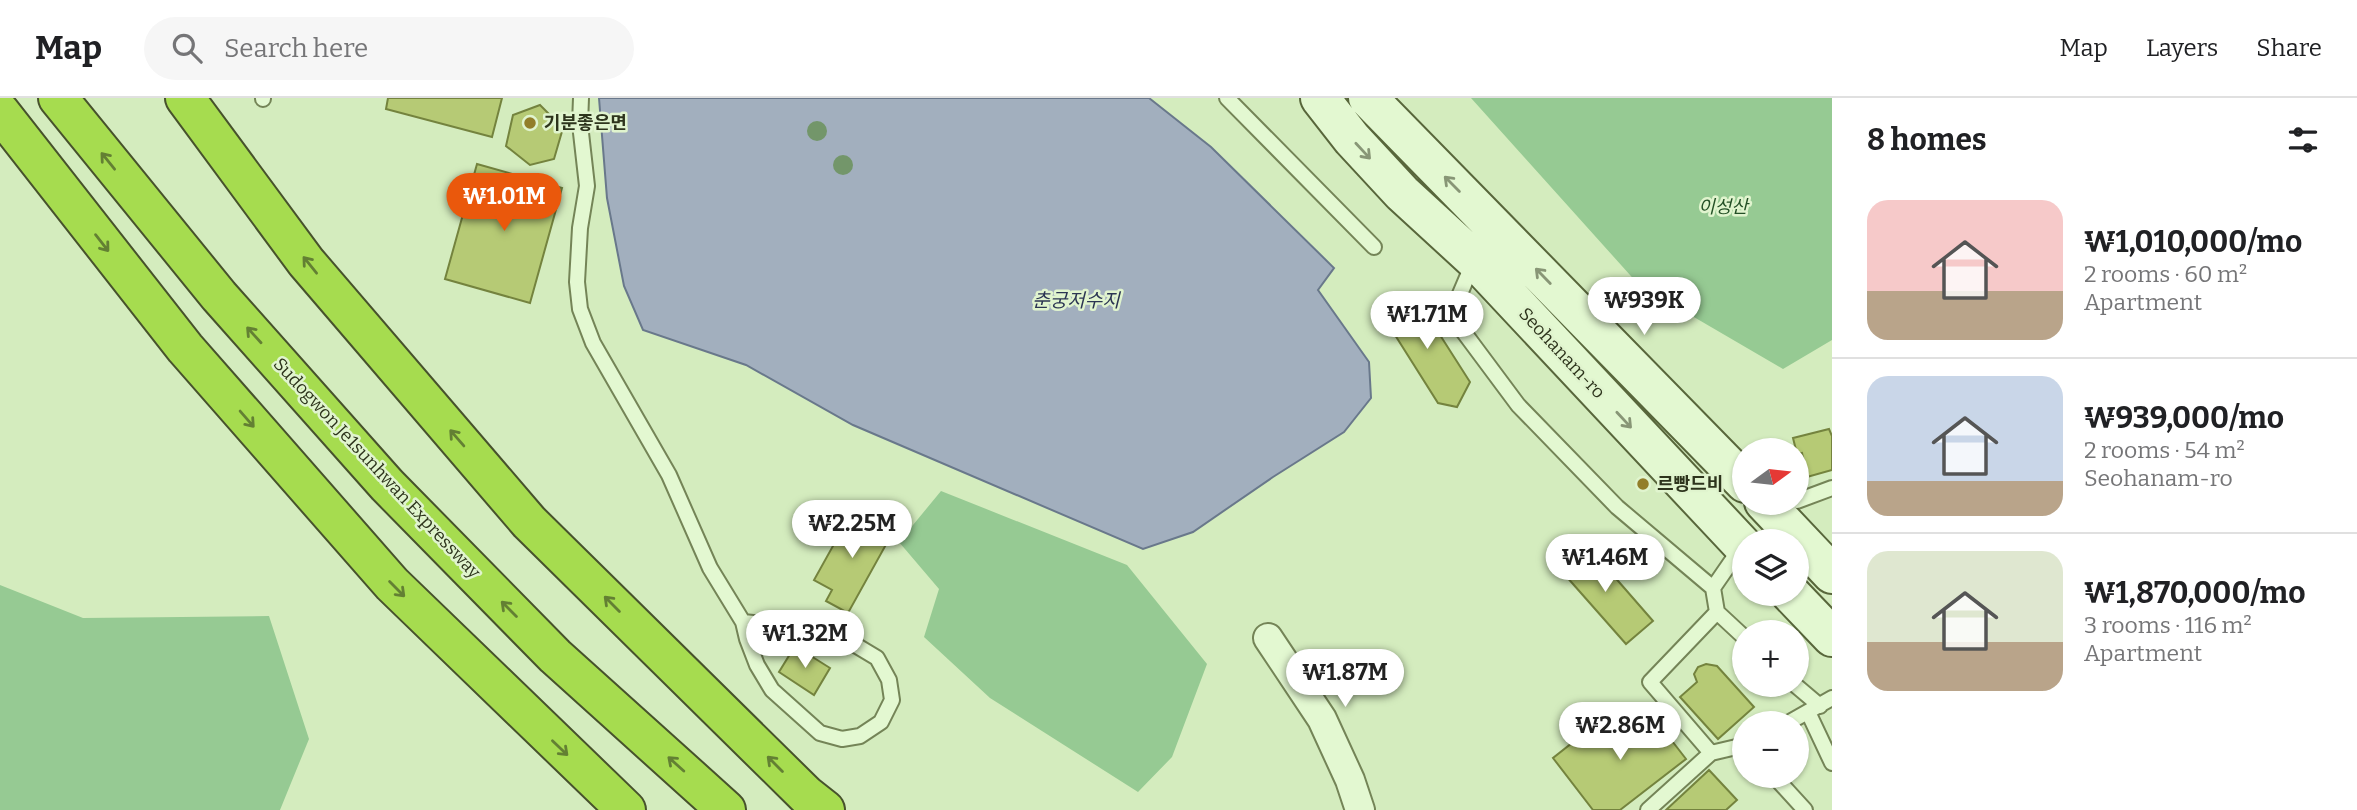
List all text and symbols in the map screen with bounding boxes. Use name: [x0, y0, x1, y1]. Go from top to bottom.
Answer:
search box: [144, 17, 634, 80]
text: Map: [35, 28, 102, 68]
icon: search: [168, 29, 206, 67]
text: Search here: [224, 33, 368, 64]
text: Map: [2060, 34, 2108, 62]
text: Layers: [2146, 34, 2218, 62]
text: Share: [2256, 34, 2322, 62]
place label: 기분좋은면: [544, 112, 627, 134]
marker: 기분좋은면: [522, 115, 538, 131]
icon: filters: [2284, 121, 2322, 159]
text: 8 homes: [1867, 122, 1987, 158]
one-way arrow: [1355, 142, 1371, 160]
one-way arrow: [101, 152, 116, 170]
pin: ₩1.01M: [447, 174, 561, 233]
one-way arrow: [1444, 175, 1461, 192]
text: ₩1.01M: [462, 182, 546, 210]
park label: 이성산: [1698, 196, 1750, 218]
text: ₩1,010,000/mo: [2084, 224, 2302, 260]
icon: home: [1923, 228, 2007, 312]
one-way arrow: [95, 233, 110, 252]
one-way arrow: [302, 257, 317, 275]
text: 2 rooms · 60 m²: [2084, 260, 2247, 288]
one-way arrow: [1535, 268, 1552, 285]
pin: ₩939K: [1595, 278, 1693, 337]
text: ₩939K: [1604, 286, 1684, 314]
text: Apartment: [2084, 288, 2202, 316]
water label: 춘궁저수지: [1032, 289, 1121, 312]
pin: ₩1.71M: [1370, 292, 1484, 351]
text: ₩1.71M: [1387, 300, 1467, 328]
street label: Seohanam-ro: [1514, 303, 1610, 403]
one-way arrow: [246, 327, 262, 345]
street label: Sudogwon Je1sunhwan Expressway: [269, 353, 486, 583]
text: ₩939,000/mo: [2084, 400, 2284, 436]
icon: home: [1923, 404, 2007, 488]
one-way arrow: [238, 410, 255, 427]
one-way arrow: [1615, 410, 1632, 428]
one-way arrow: [449, 430, 465, 448]
text: 2 rooms · 54 m²: [2084, 436, 2245, 464]
north arrow: [1732, 438, 1810, 514]
map controls: [1732, 438, 1809, 788]
text: Seohanam-ro: [2084, 464, 2233, 492]
place label: 르빵드비: [1657, 473, 1723, 495]
marker: 르빵드비: [1635, 476, 1651, 492]
pin: ₩2.25M: [795, 500, 909, 560]
text: ₩2.25M: [808, 509, 896, 537]
button: layers: [1732, 529, 1809, 606]
pin: ₩1.46M: [1548, 534, 1662, 594]
text: ₩1.46M: [1562, 543, 1648, 571]
text: ₩1,870,000/mo: [2084, 575, 2305, 611]
icon: home: [1923, 579, 2007, 663]
one-way arrow: [389, 580, 406, 597]
one-way arrow: [604, 596, 621, 613]
one-way arrow: [501, 601, 518, 618]
pin: ₩1.32M: [748, 610, 862, 670]
text: 3 rooms · 116 m²: [2084, 611, 2252, 639]
text: ₩1.32M: [762, 619, 848, 647]
button: +: [1732, 620, 1809, 697]
text: Apartment: [2084, 639, 2202, 667]
pin: ₩1.87M: [1288, 650, 1402, 709]
text: ₩1.87M: [1302, 658, 1388, 686]
pin: ₩2.86M: [1563, 702, 1677, 762]
text: ₩2.86M: [1575, 711, 1665, 739]
button: −: [1732, 711, 1809, 788]
one-way arrow: [551, 739, 568, 756]
one-way arrow: [766, 755, 783, 772]
one-way arrow: [668, 756, 685, 773]

